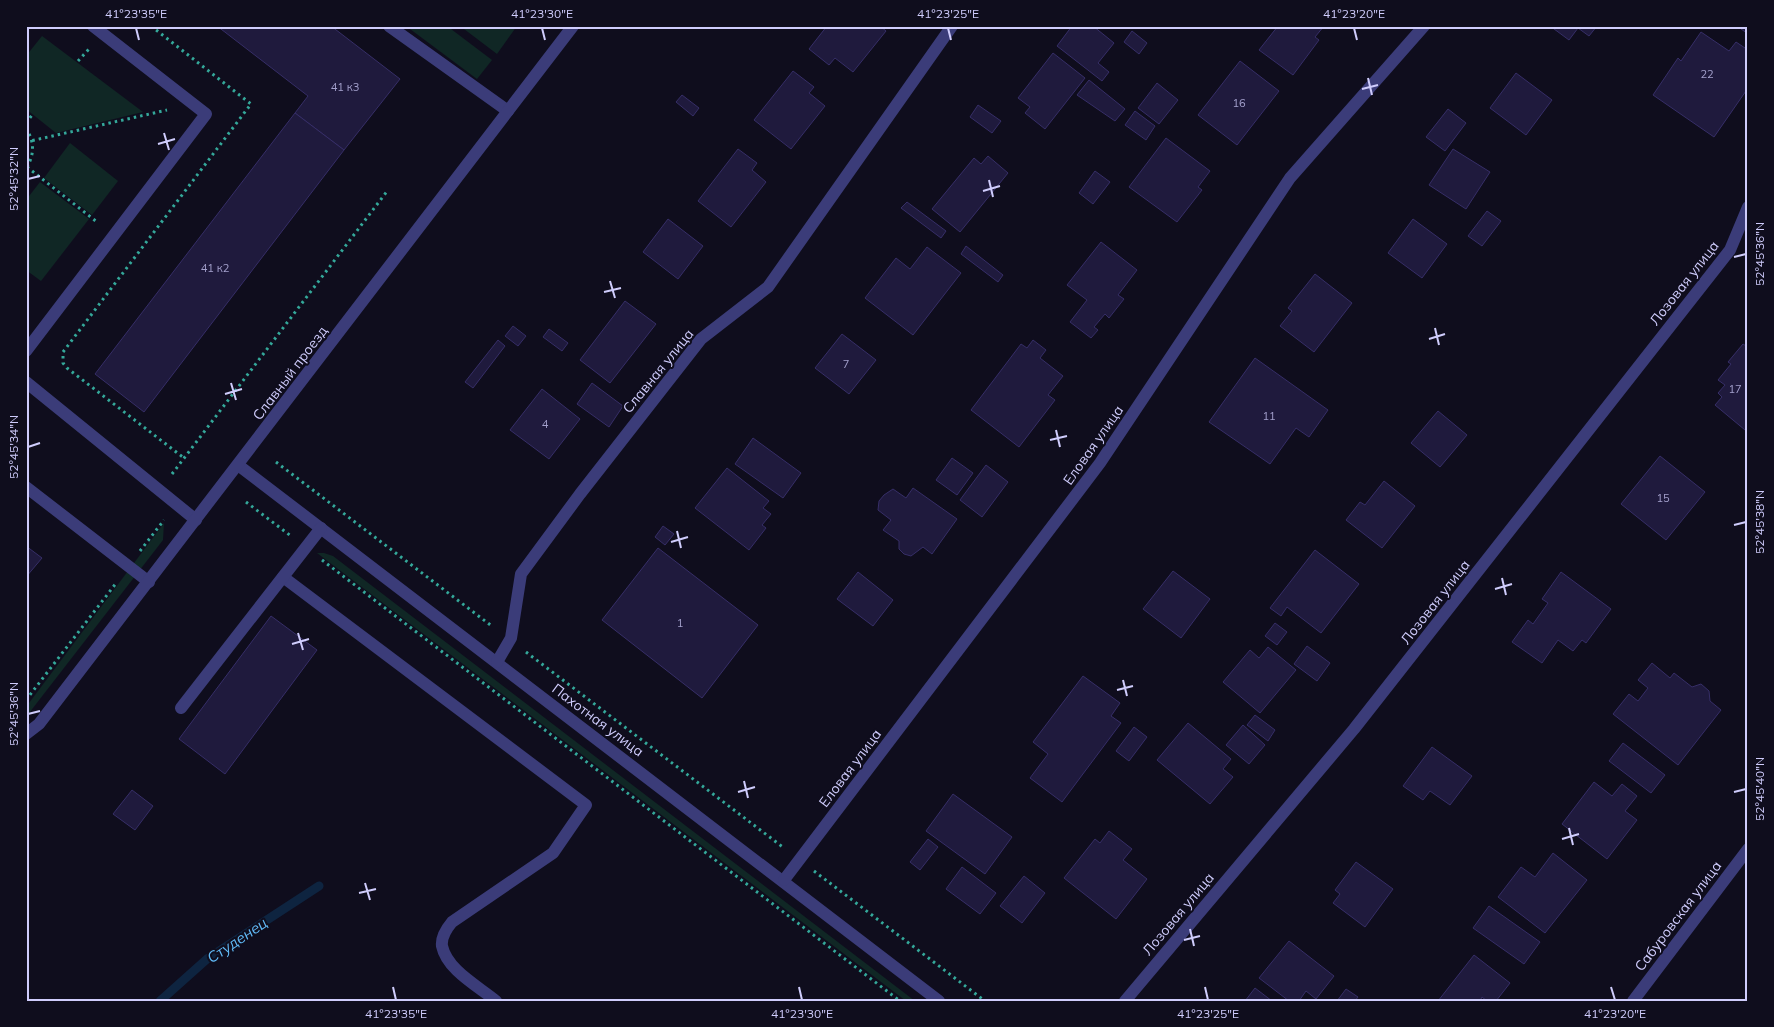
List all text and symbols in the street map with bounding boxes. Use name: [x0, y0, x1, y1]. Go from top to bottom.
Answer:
text: 41°23'35"E: [105, 6, 167, 21]
text: 41°23'30"E: [511, 6, 573, 21]
text: 41°23'25"E: [917, 6, 979, 21]
text: 41°23'20"E: [1323, 6, 1385, 21]
house number: 22: [1700, 67, 1714, 81]
house number: 41 к3: [331, 80, 359, 94]
house number: 16: [1232, 96, 1246, 110]
text: 52°45'32"N: [6, 147, 21, 211]
text: 52°45'36"N: [1752, 222, 1767, 286]
street label: Лозовая улица: [1645, 237, 1723, 329]
house number: 41 к2: [201, 261, 230, 275]
street label: Славный проезд: [249, 322, 332, 424]
street label: Славная улица: [619, 325, 697, 417]
house number: 7: [843, 357, 849, 371]
house number: 17: [1728, 382, 1742, 396]
street label: Еловая улица: [1059, 402, 1127, 488]
house number: 11: [1262, 409, 1276, 423]
text: 52°45'34"N: [6, 415, 21, 479]
house number: 4: [542, 417, 549, 431]
text: 52°45'38"N: [1752, 490, 1767, 554]
house number: 15: [1656, 491, 1670, 505]
street label: Лозовая улица: [1396, 556, 1474, 648]
house number: 1: [677, 616, 683, 630]
street label: Пахотная улица: [549, 680, 647, 760]
text: 52°45'36"N: [6, 682, 21, 746]
street label: Еловая улица: [815, 725, 885, 811]
text: 52°45'40"N: [1752, 757, 1767, 821]
street label: Сабуровская улица: [1631, 857, 1725, 975]
street label: Лозовая улица: [1138, 869, 1218, 959]
water label: Студенец: [203, 913, 271, 967]
text: 41°23'35"E: [365, 1006, 427, 1021]
text: 41°23'30"E: [771, 1006, 833, 1021]
text: 41°23'25"E: [1177, 1006, 1239, 1021]
text: 41°23'20"E: [1584, 1006, 1646, 1021]

